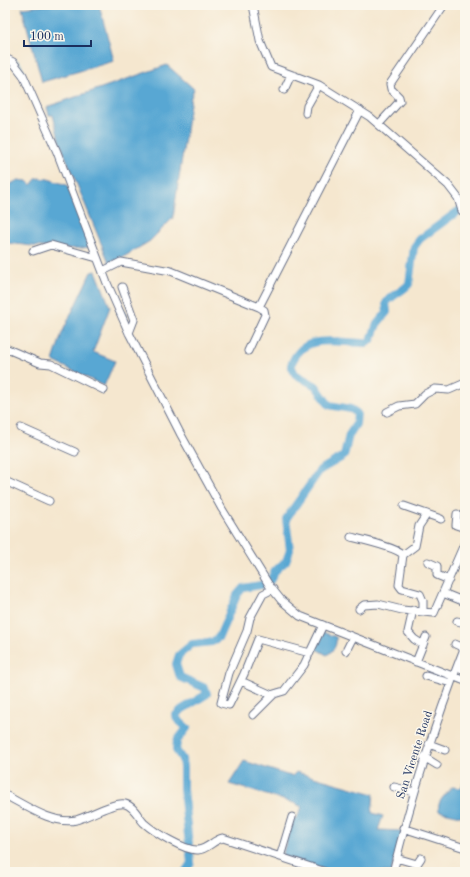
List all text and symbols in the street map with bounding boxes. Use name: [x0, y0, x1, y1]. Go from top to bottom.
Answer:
scale bar: [24, 22, 91, 48]
text: 100 m: [30, 31, 64, 43]
street label: San Vicente Road: [395, 709, 435, 801]

